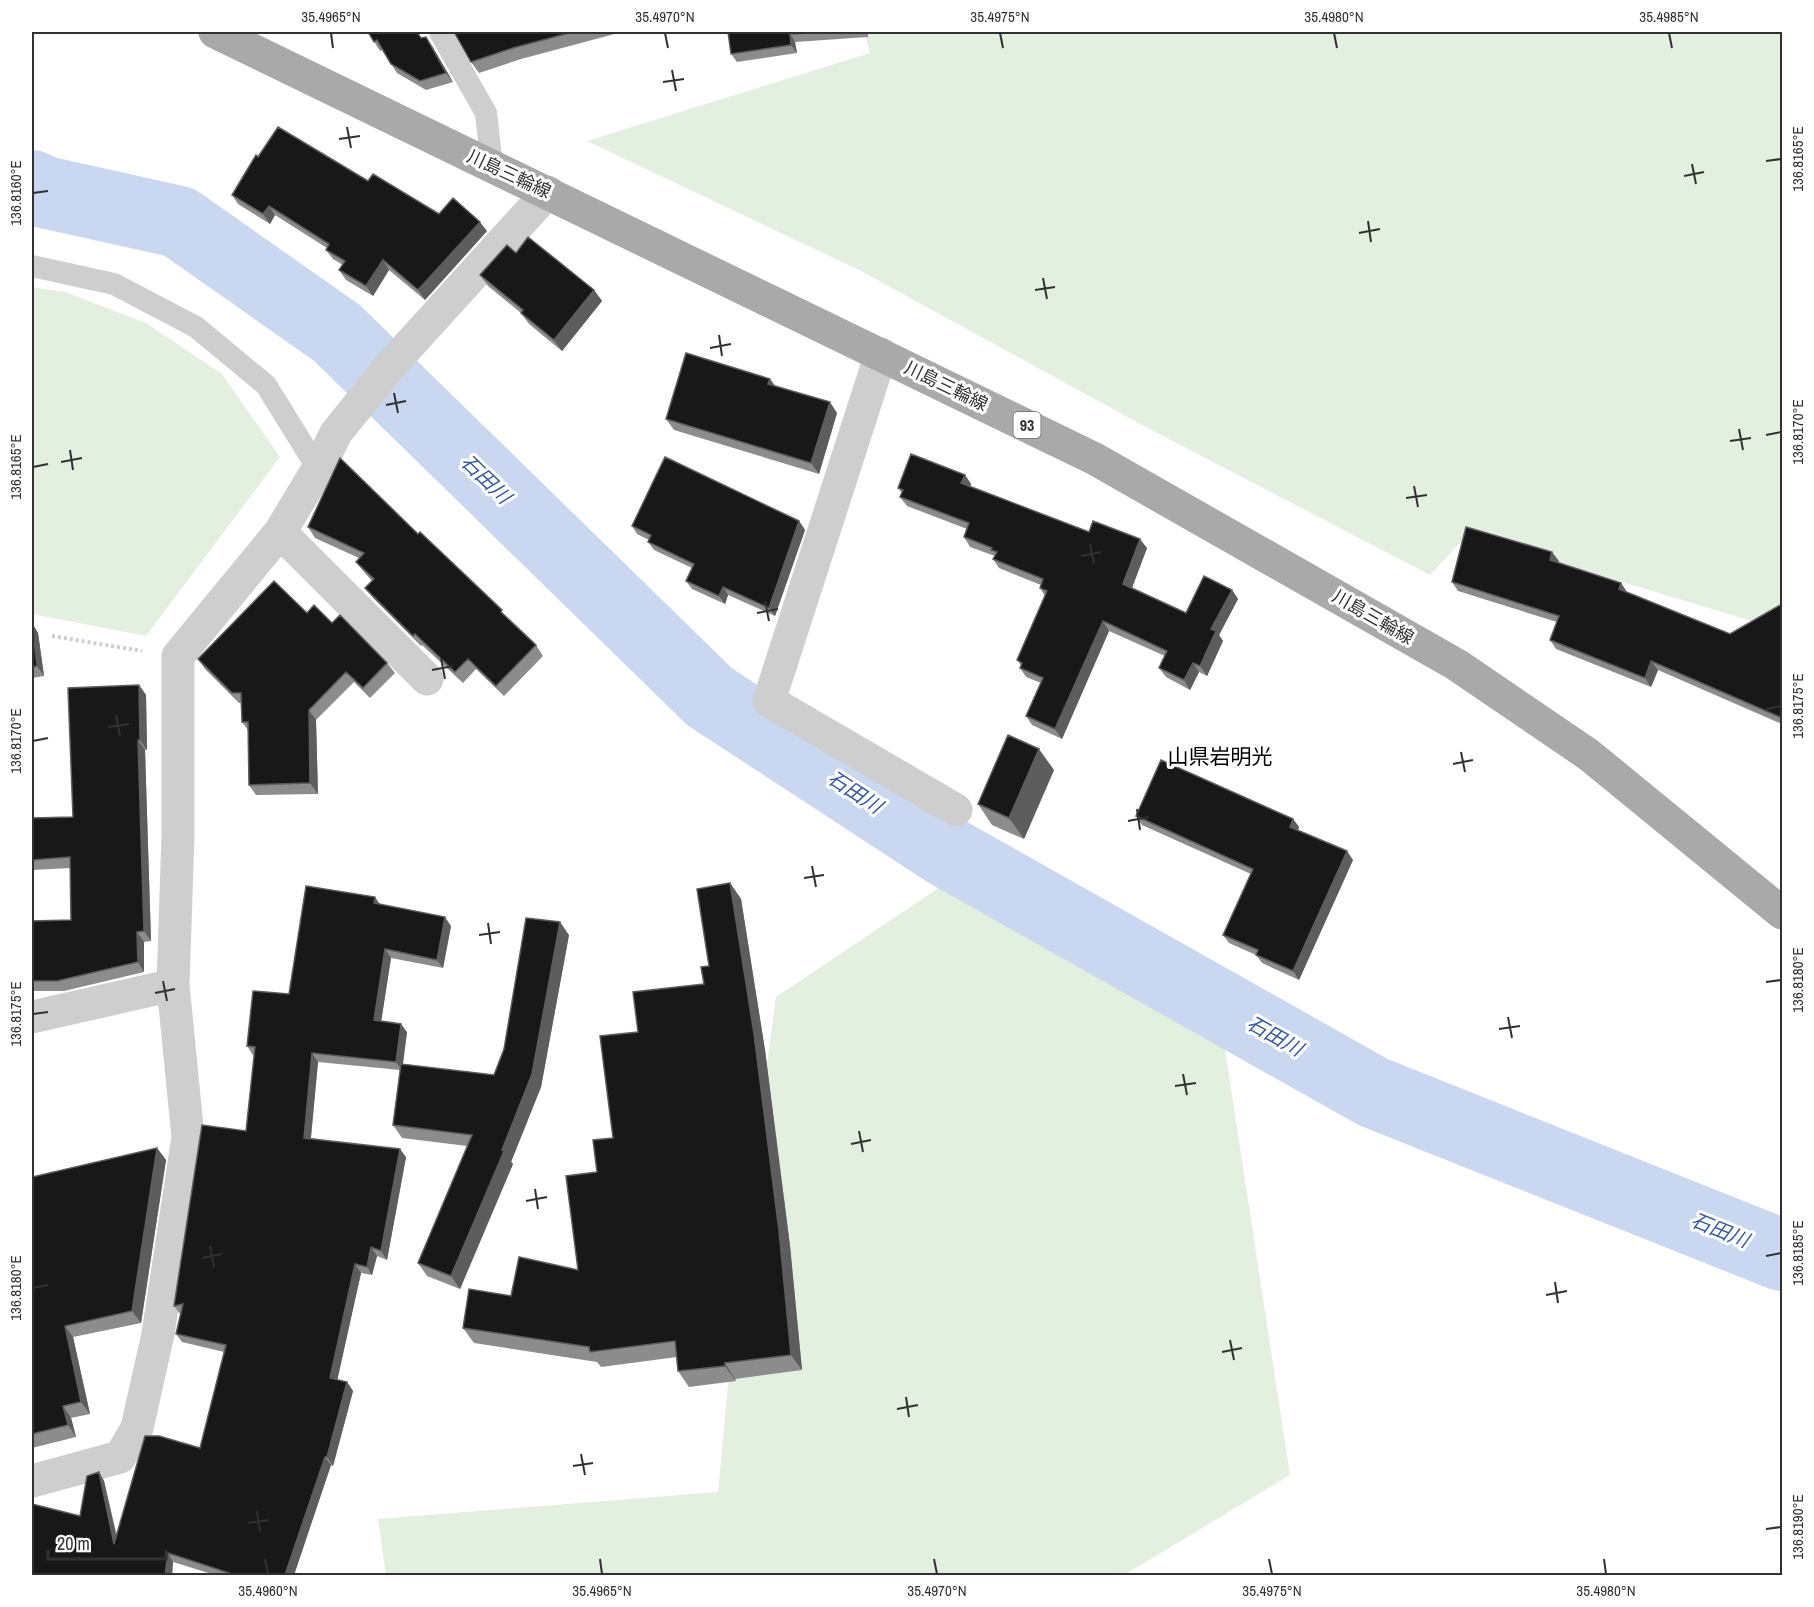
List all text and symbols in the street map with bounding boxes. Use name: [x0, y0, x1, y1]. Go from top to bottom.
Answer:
text: 35.4965°N: [301, 6, 361, 27]
text: 35.4970°N: [635, 6, 695, 27]
text: 35.4975°N: [970, 6, 1030, 27]
text: 35.4980°N: [1304, 6, 1364, 27]
text: 35.4985°N: [1639, 6, 1699, 27]
text: 136.8165°E: [1787, 126, 1808, 192]
street label: 川島三輪線: [463, 143, 555, 204]
text: 136.8160°E: [5, 160, 26, 226]
street label: 川島三輪線: [900, 355, 992, 417]
text: 136.8170°E: [1787, 399, 1808, 465]
road number: 93: [1014, 412, 1040, 438]
text: 136.8165°E: [5, 434, 26, 500]
water label: 石田川: [455, 448, 519, 511]
street label: 川島三輪線: [1328, 583, 1418, 650]
text: 136.8175°E: [1787, 673, 1808, 739]
text: 136.8170°E: [5, 708, 26, 774]
district label: 山県岩明光: [1168, 742, 1273, 771]
water label: 石田川: [823, 764, 889, 820]
text: 136.8180°E: [1787, 947, 1808, 1013]
text: 136.8175°E: [5, 981, 26, 1047]
water label: 石田川: [1242, 1009, 1310, 1063]
water label: 石田川: [1687, 1206, 1755, 1254]
text: 136.8185°E: [1787, 1220, 1808, 1286]
text: 136.8180°E: [5, 1255, 26, 1321]
text: 136.8190°E: [1787, 1494, 1808, 1560]
scale bar: [48, 1523, 166, 1561]
text: 20 m: [57, 1531, 90, 1556]
text: 35.4960°N: [238, 1580, 298, 1601]
text: 35.4965°N: [572, 1580, 632, 1601]
text: 35.4970°N: [907, 1580, 967, 1601]
text: 35.4975°N: [1242, 1580, 1302, 1601]
text: 35.4980°N: [1576, 1580, 1636, 1601]

